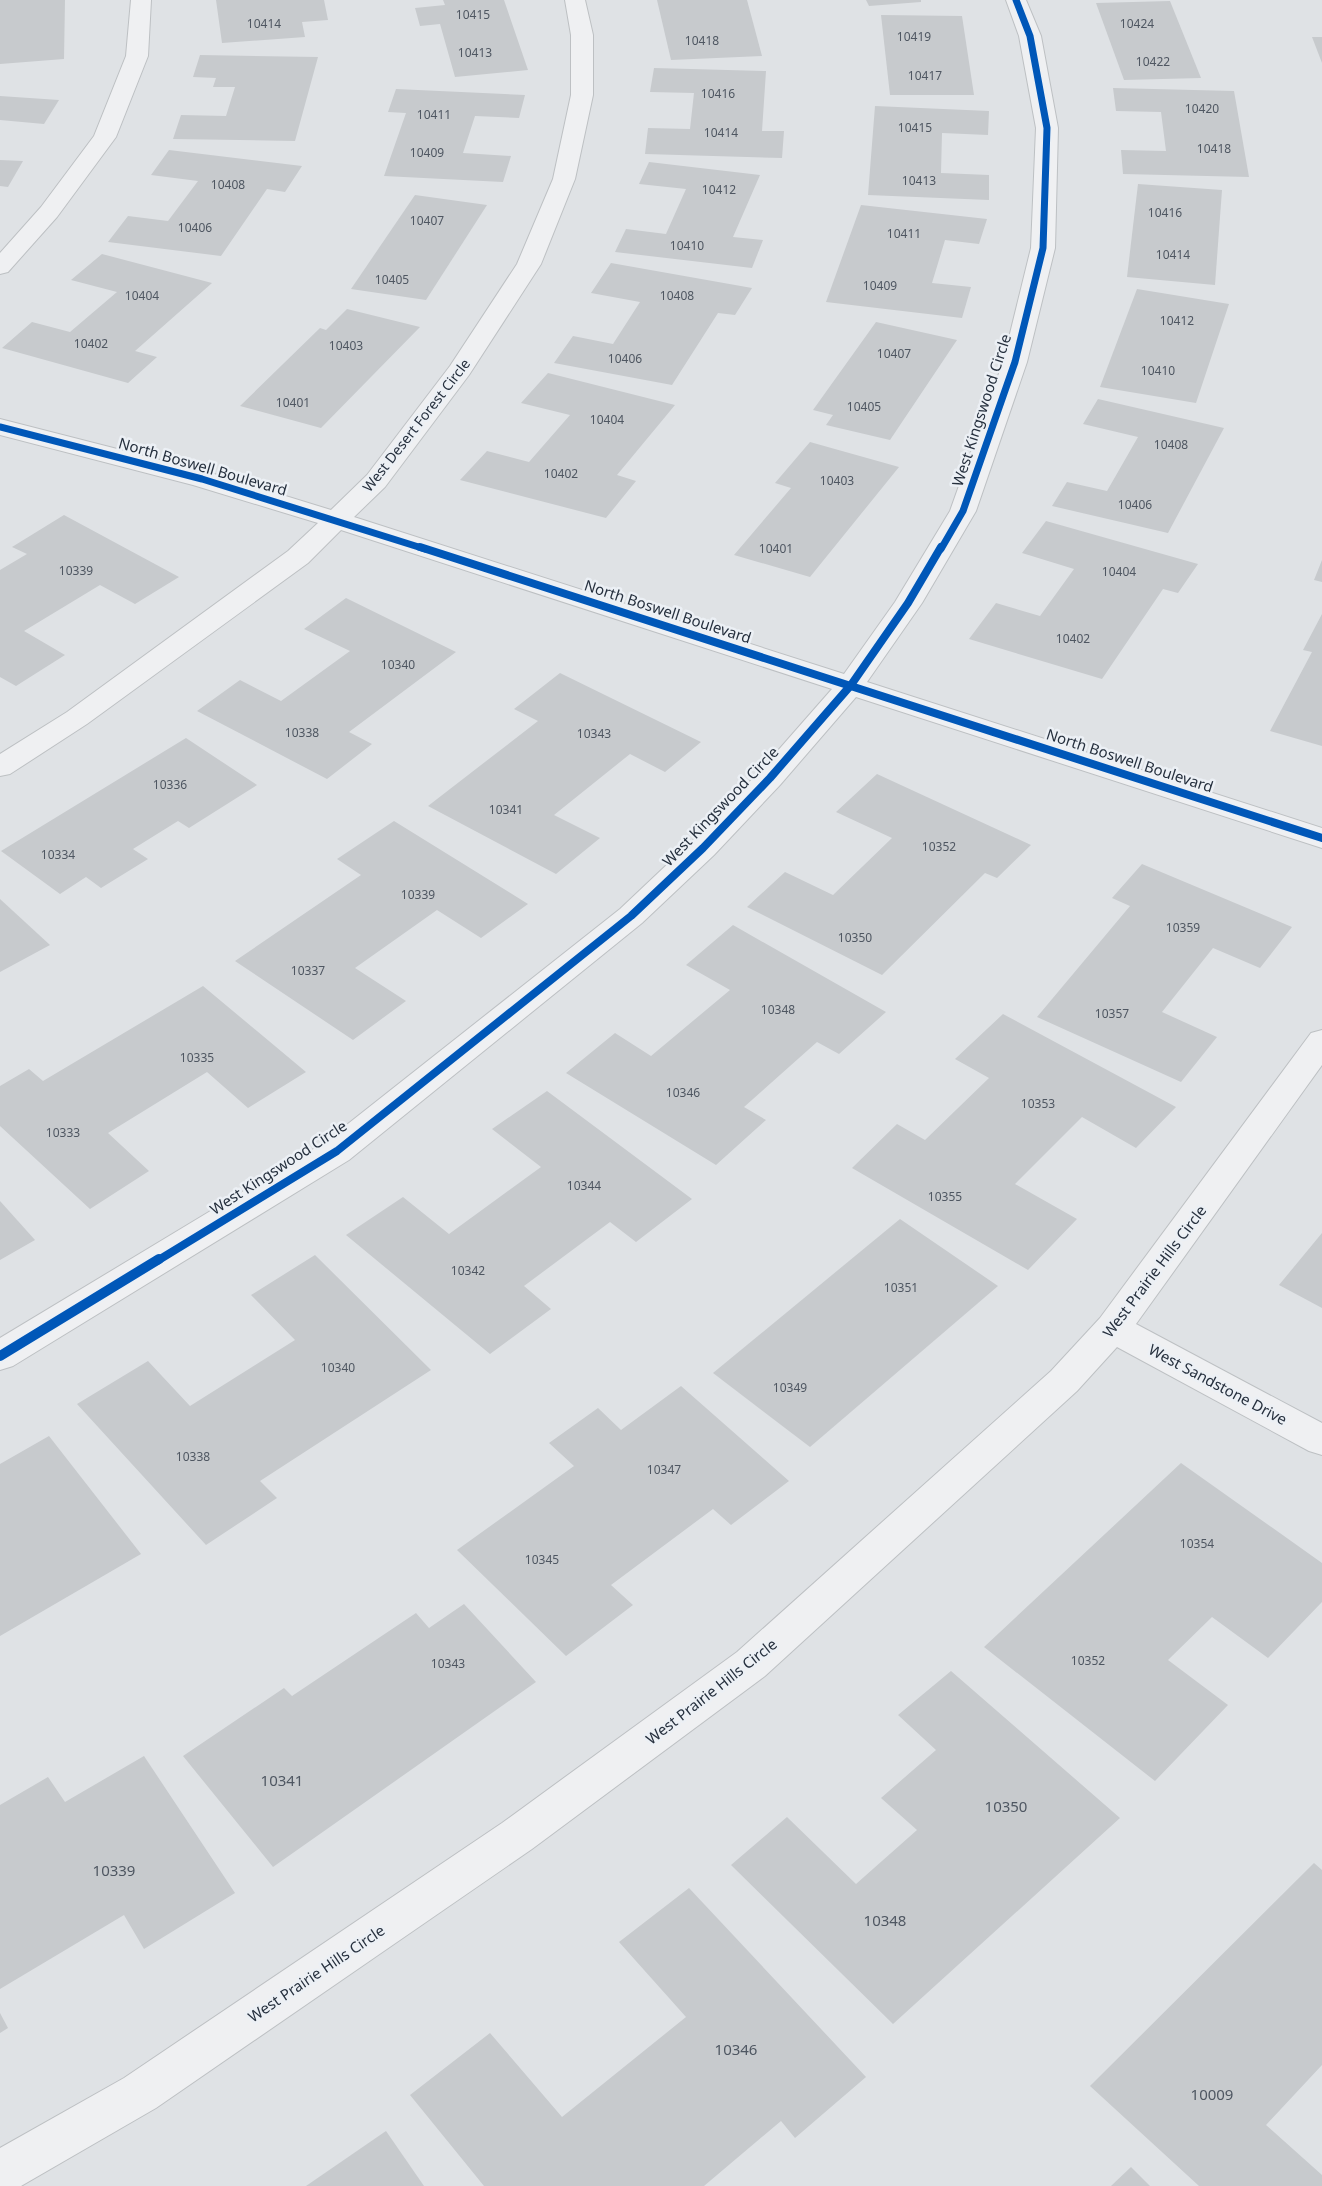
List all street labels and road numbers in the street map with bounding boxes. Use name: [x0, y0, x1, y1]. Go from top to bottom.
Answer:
street label: West Kingswood Circle: [947, 331, 1015, 489]
street label: West Desert Forest Circle: [358, 354, 474, 495]
street label: North Boswell Boulevard: [116, 432, 290, 500]
street label: North Boswell Boulevard: [582, 575, 754, 647]
street label: North Boswell Boulevard: [1044, 724, 1216, 796]
street label: West Kingswood Circle: [657, 742, 783, 870]
street label: West Kingswood Circle: [206, 1115, 350, 1219]
street label: West Prairie Hills Circle: [1098, 1201, 1210, 1341]
street label: West Sandstone Drive: [1145, 1339, 1291, 1429]
street label: West Prairie Hills Circle: [641, 1634, 781, 1748]
street label: West Prairie Hills Circle: [244, 1920, 388, 2026]

